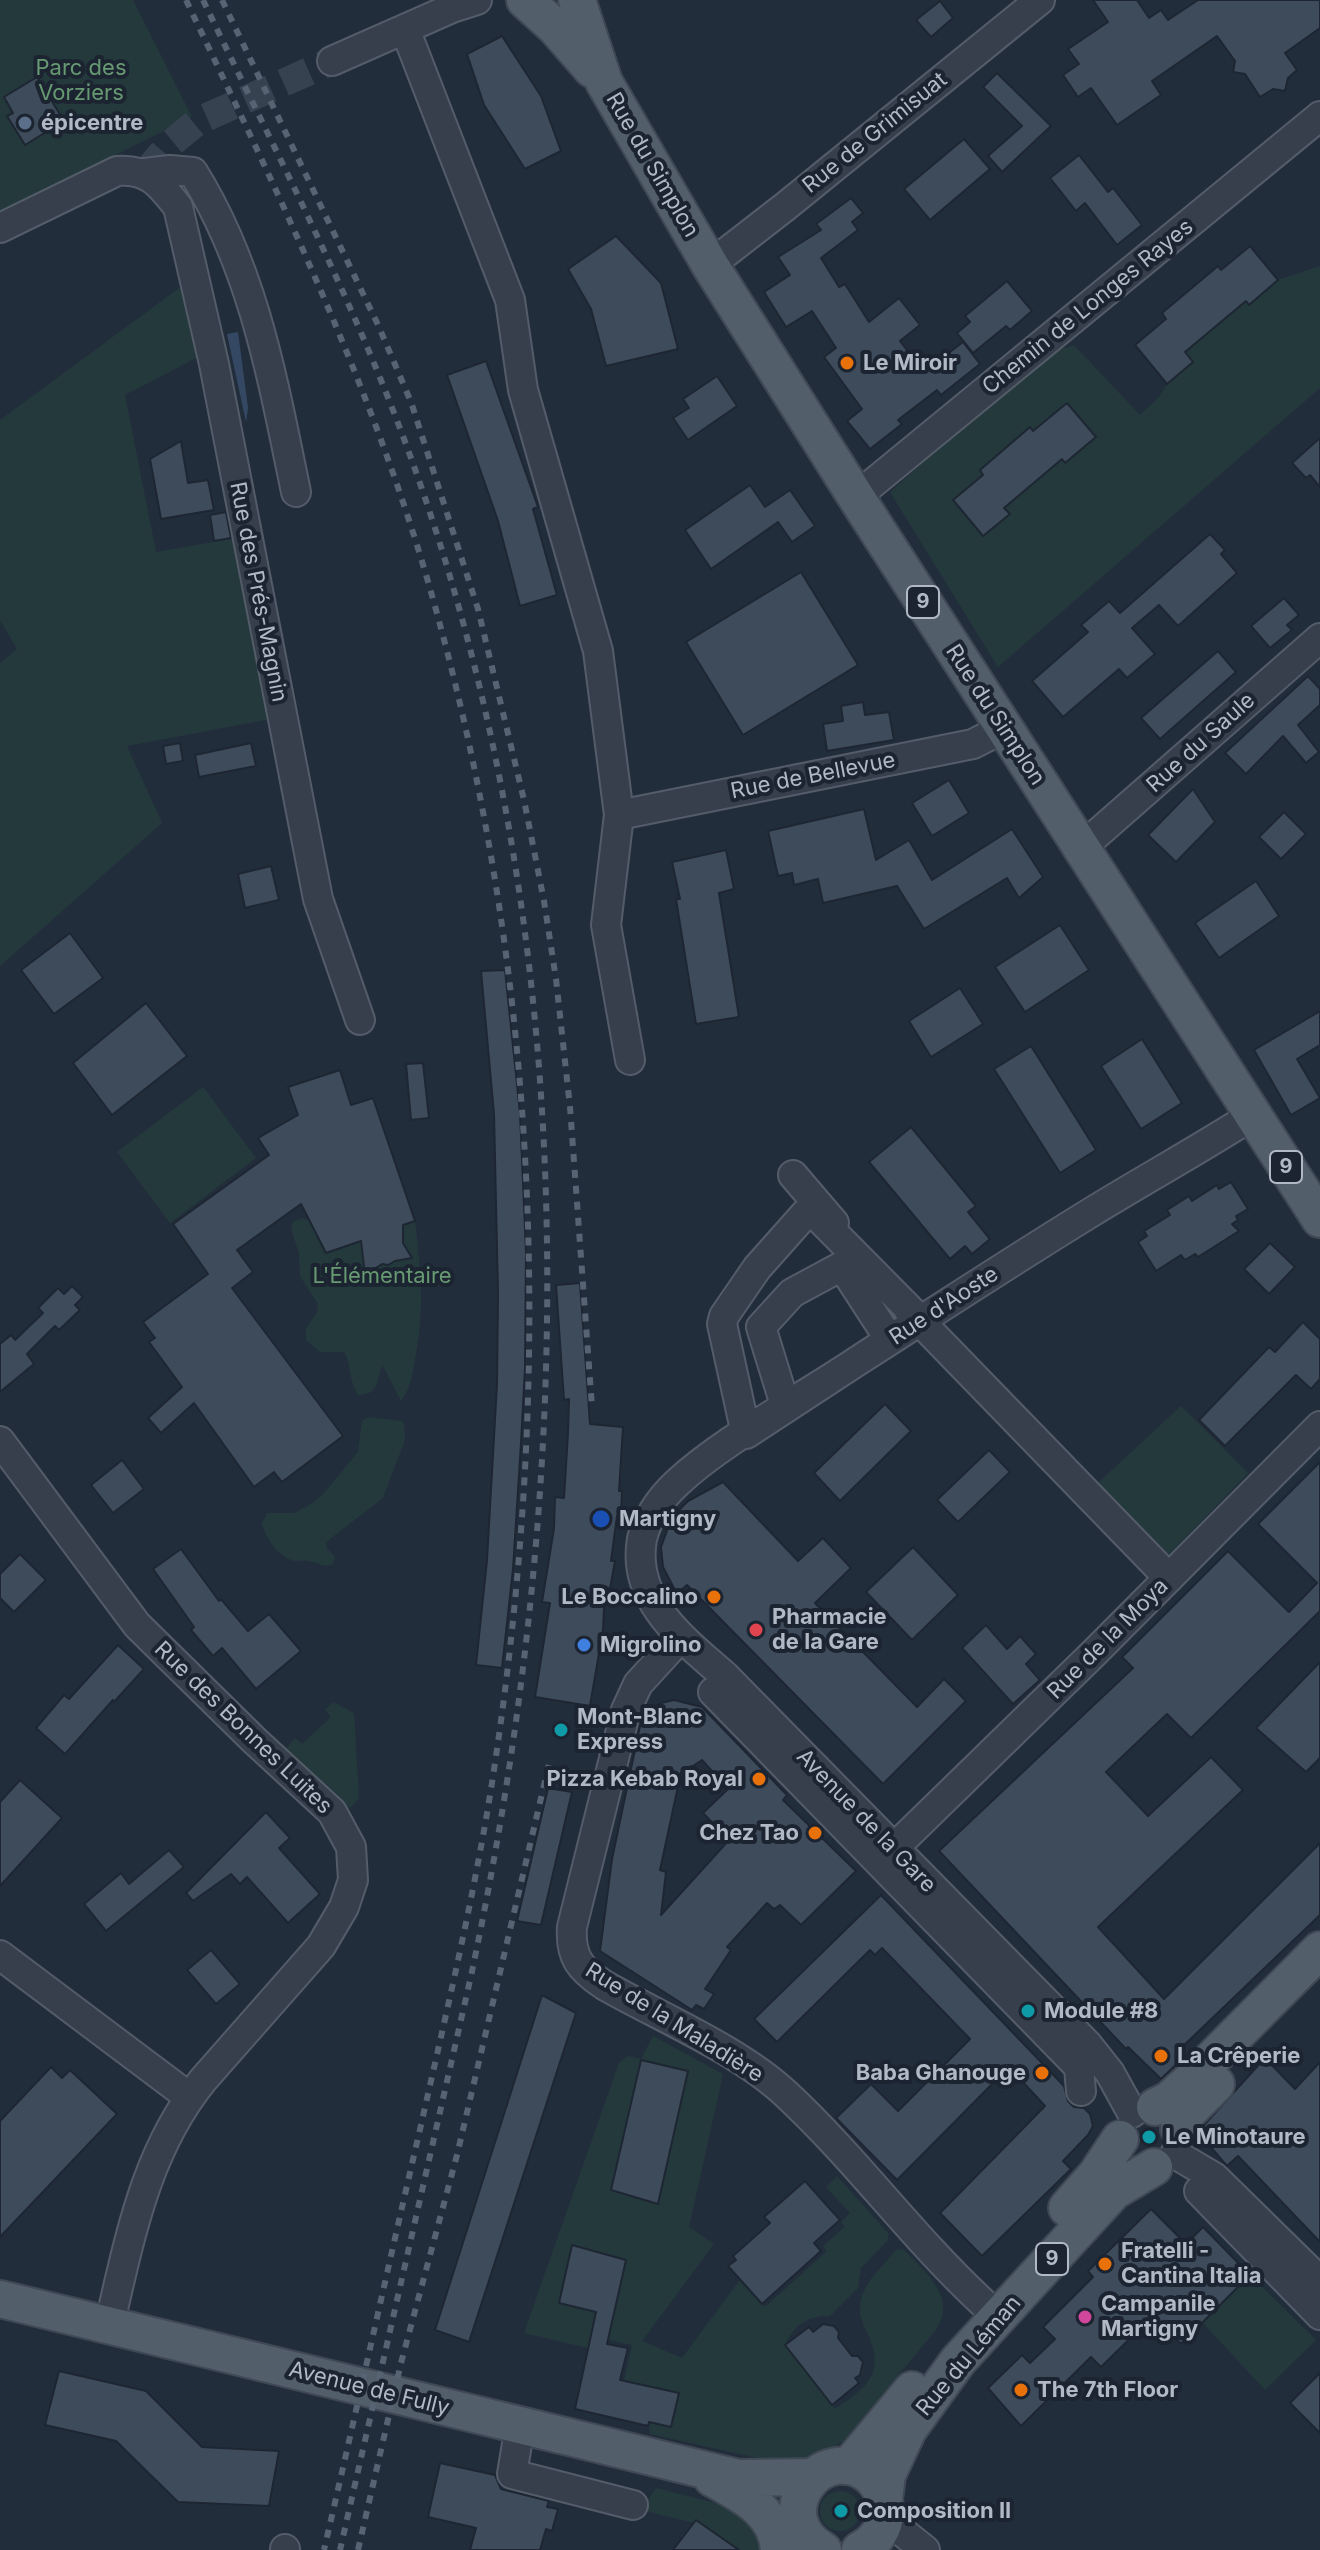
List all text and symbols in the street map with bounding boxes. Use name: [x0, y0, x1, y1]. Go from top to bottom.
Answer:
park label: Parc des Vorziers: [36, 55, 126, 106]
street label: Rue de Grimisuat: [798, 67, 952, 199]
street label: Rue du Simplon: [600, 88, 704, 242]
place label: épicentre: [41, 110, 143, 136]
marker: épicentre: [16, 114, 34, 132]
street label: Chemin de Longes Rayes: [977, 214, 1199, 400]
place label: Le Miroir: [863, 350, 957, 376]
marker: Le Miroir: [838, 354, 856, 372]
street label: Rue des Prés-Magnin: [224, 480, 292, 704]
road number: 9: [907, 586, 939, 618]
street label: Rue du Simplon: [940, 640, 1050, 790]
street label: Rue du Saule: [1141, 688, 1261, 798]
street label: Rue de Bellevue: [728, 747, 898, 805]
road number: 9: [1270, 1151, 1302, 1183]
street label: Rue d'Aoste: [885, 1261, 1003, 1351]
park label: L'Élémentaire: [312, 1263, 452, 1289]
place label: Martigny: [619, 1506, 716, 1532]
marker: Martigny: [590, 1508, 612, 1530]
street label: Rue de la Moya: [1042, 1573, 1174, 1705]
place label: Le Boccalino: [561, 1584, 698, 1610]
marker: Le Boccalino: [705, 1588, 723, 1606]
place label: Pharmacie de la Gare: [772, 1604, 887, 1656]
marker: Pharmacie de la Gare: [747, 1621, 765, 1639]
place label: Migrolino: [600, 1632, 701, 1658]
street label: Rue des Bonnes Luites: [149, 1636, 337, 1820]
marker: Migrolino: [575, 1636, 593, 1654]
place label: Mont-Blanc Express: [577, 1704, 703, 1756]
marker: Mont-Blanc Express: [552, 1721, 570, 1739]
street label: Avenue de la Gare: [791, 1744, 941, 1898]
place label: Pizza Kebab Royal: [547, 1766, 743, 1792]
marker: Pizza Kebab Royal: [750, 1770, 768, 1788]
place label: Chez Tao: [699, 1820, 799, 1846]
marker: Chez Tao: [806, 1824, 824, 1842]
street label: Rue de la Maladière: [580, 1958, 768, 2088]
place label: Module #8: [1044, 1998, 1158, 2024]
marker: Module #8: [1019, 2002, 1037, 2020]
place label: La Crêperie: [1177, 2043, 1300, 2069]
marker: La Crêperie: [1152, 2047, 1170, 2065]
place label: Baba Ghanouge: [856, 2060, 1026, 2086]
marker: Baba Ghanouge: [1033, 2064, 1051, 2082]
place label: Le Minotaure: [1165, 2124, 1306, 2150]
marker: Le Minotaure: [1140, 2128, 1158, 2146]
place label: Fratelli - Cantina Italia: [1121, 2238, 1262, 2290]
road number: 9: [1036, 2243, 1068, 2275]
marker: Fratelli - Cantina Italia: [1096, 2255, 1114, 2273]
street label: Rue du Léman: [911, 2291, 1027, 2421]
place label: Campanile Martigny: [1101, 2291, 1216, 2342]
marker: Campanile Martigny: [1076, 2308, 1094, 2326]
street label: Avenue de Fully: [286, 2356, 452, 2422]
place label: The 7th Floor: [1037, 2377, 1178, 2403]
marker: The 7th Floor: [1012, 2381, 1030, 2399]
place label: Composition II: [857, 2498, 1011, 2524]
marker: Composition II: [832, 2502, 850, 2520]

